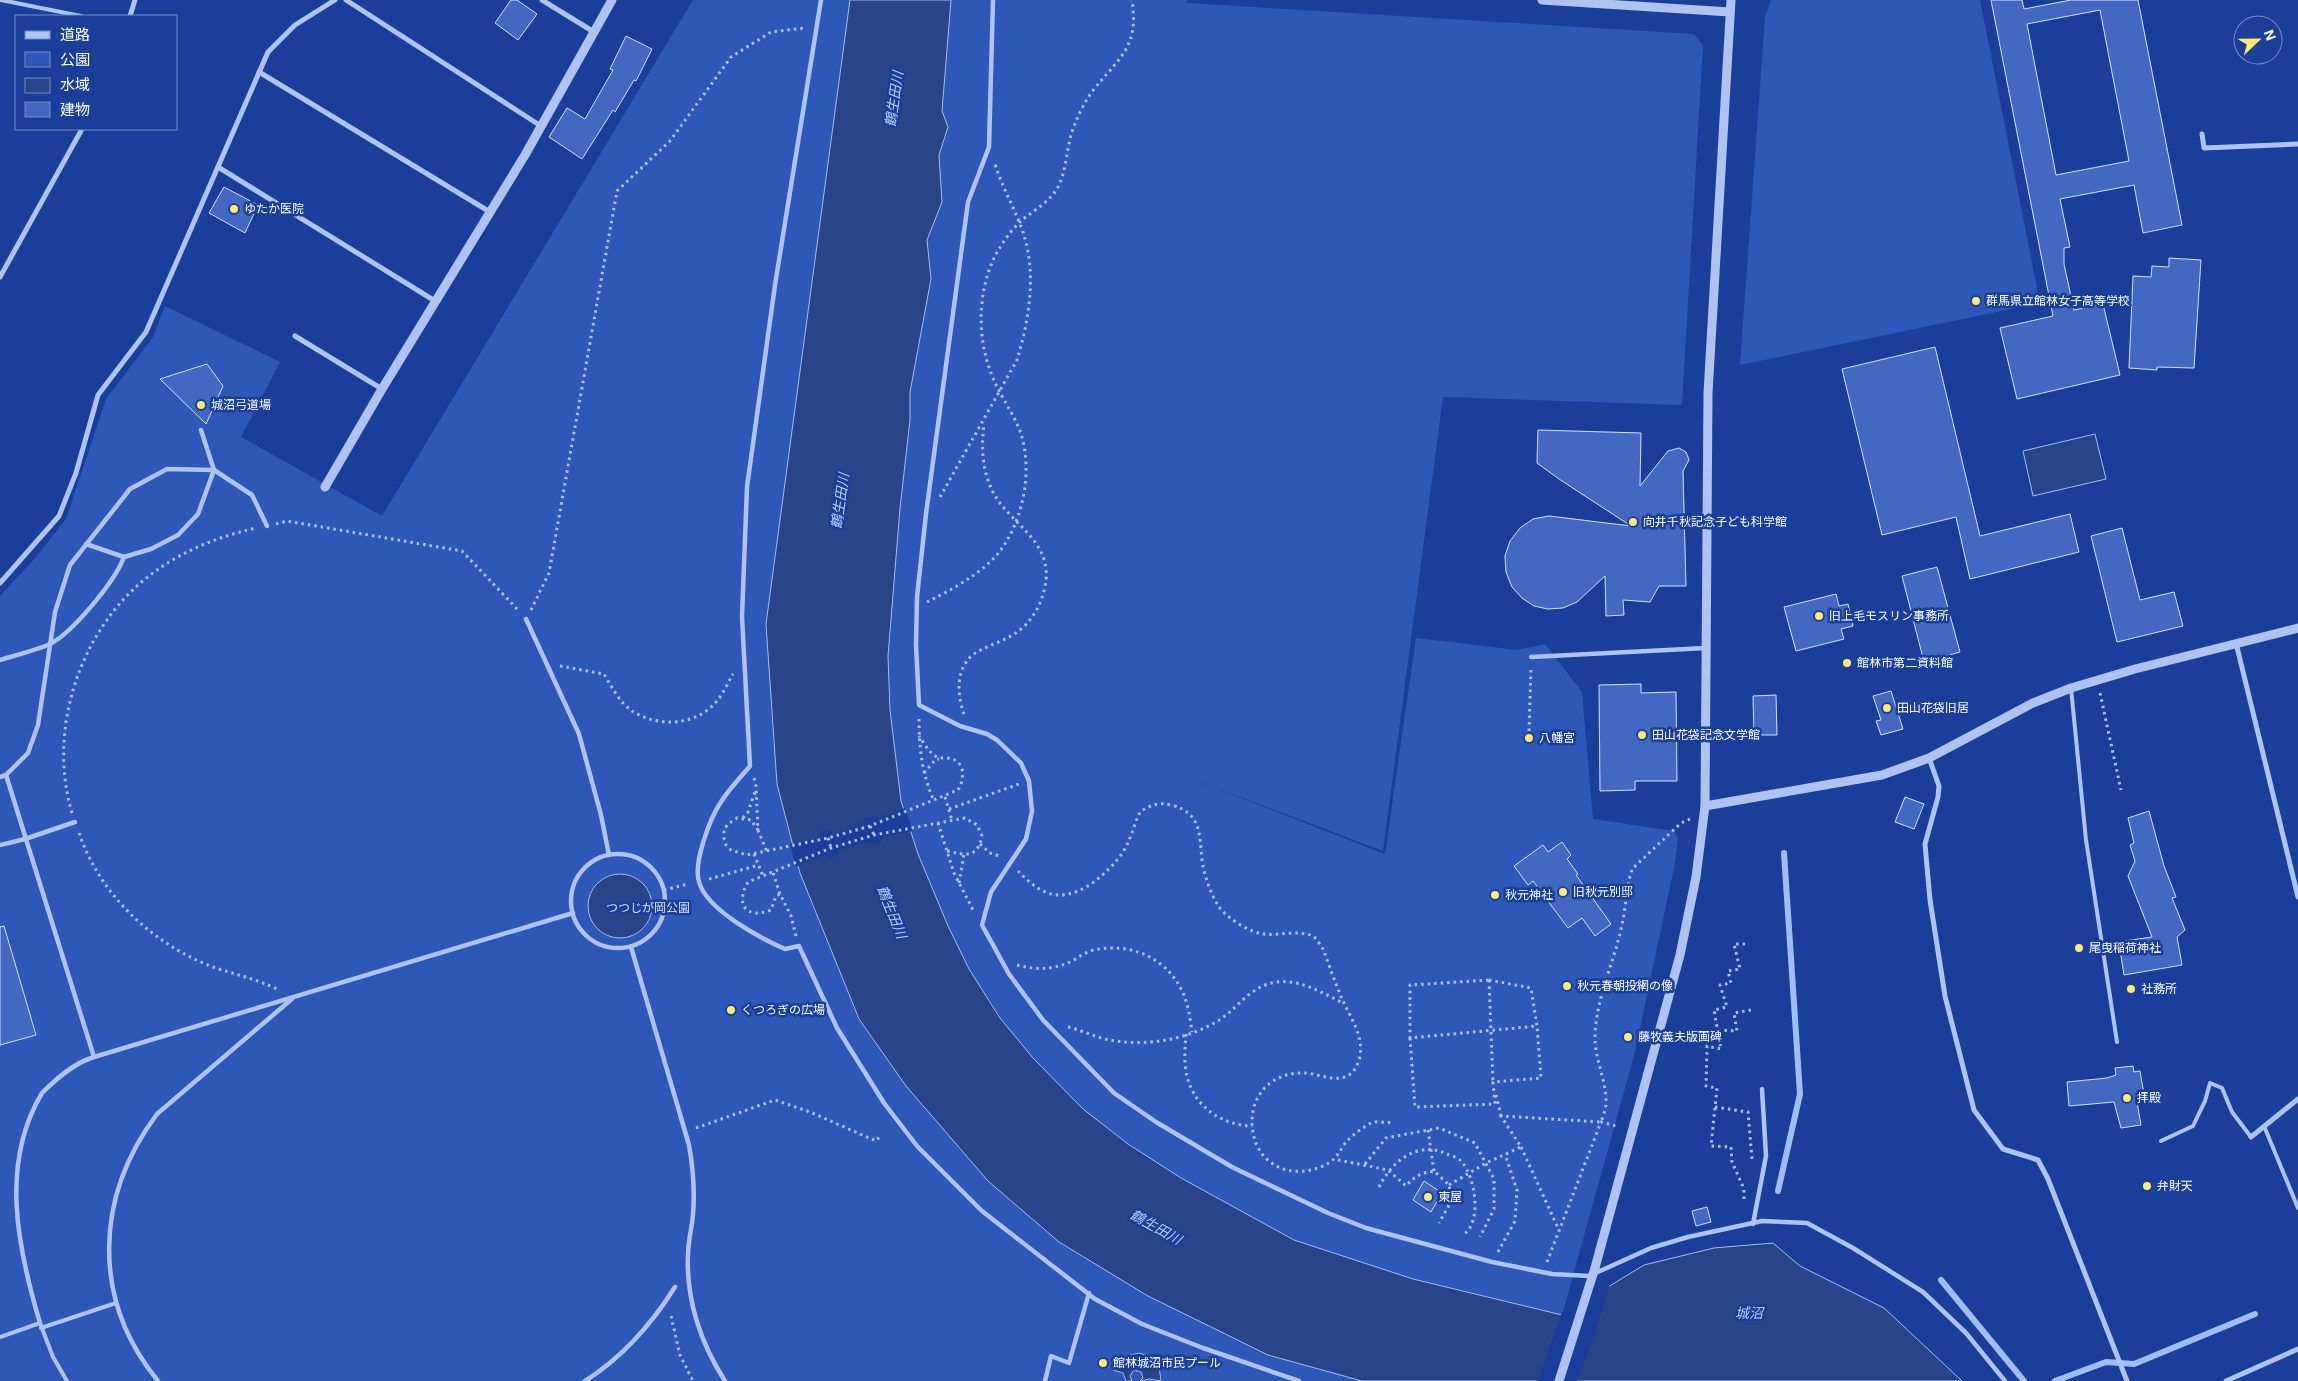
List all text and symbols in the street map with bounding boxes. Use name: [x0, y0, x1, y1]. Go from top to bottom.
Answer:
legend: [15, 15, 178, 130]
north arrow: [2233, 15, 2283, 65]
text: 道路: [60, 26, 90, 43]
text: N: [2261, 27, 2279, 43]
text: 公園: [60, 51, 90, 68]
water label: 鶴生田川: [882, 68, 906, 128]
text: 水域: [60, 76, 90, 93]
text: 建物: [60, 101, 90, 118]
place label: ゆたか医院: [244, 202, 304, 216]
marker: ゆたか医院: [228, 203, 240, 215]
place label: 群馬県立館林女子高等学校: [1986, 294, 2130, 308]
marker: 群馬県立館林女子高等学校: [1970, 295, 1982, 307]
place label: 城沼弓道場: [211, 398, 271, 412]
marker: 城沼弓道場: [195, 399, 207, 411]
water label: 鶴生田川: [828, 470, 852, 530]
place label: 向井千秋記念子ども科学館: [1643, 515, 1787, 529]
marker: 向井千秋記念子ども科学館: [1627, 516, 1639, 528]
place label: 旧上毛モスリン事務所: [1829, 609, 1949, 623]
marker: 旧上毛モスリン事務所: [1813, 610, 1825, 622]
place label: 館林市第二資料館: [1857, 656, 1953, 670]
marker: 館林市第二資料館: [1841, 657, 1853, 669]
place label: 田山花袋旧居: [1897, 701, 1969, 715]
marker: 田山花袋旧居: [1881, 702, 1893, 714]
place label: 田山花袋記念文学館: [1652, 728, 1760, 742]
marker: 田山花袋記念文学館: [1636, 729, 1648, 741]
place label: 八幡宮: [1539, 731, 1575, 745]
marker: 八幡宮: [1523, 732, 1535, 744]
water label: 鶴生田川: [874, 883, 911, 943]
place label: 旧秋元別邸: [1573, 885, 1633, 899]
marker: 旧秋元別邸: [1557, 886, 1569, 898]
place label: 秋元神社: [1505, 888, 1553, 902]
marker: 秋元神社: [1489, 889, 1501, 901]
park label: つつじが岡公園: [606, 901, 690, 915]
place label: 尾曳稲荷神社: [2089, 941, 2161, 955]
marker: 尾曳稲荷神社: [2073, 942, 2085, 954]
place label: 秋元春朝投網の像: [1577, 979, 1673, 993]
marker: 秋元春朝投網の像: [1561, 980, 1573, 992]
place label: 社務所: [2141, 982, 2177, 996]
marker: 社務所: [2125, 983, 2137, 995]
place label: くつろぎの広場: [741, 1003, 825, 1017]
marker: くつろぎの広場: [725, 1004, 737, 1016]
place label: 藤牧義夫版画碑: [1638, 1030, 1722, 1044]
marker: 藤牧義夫版画碑: [1622, 1031, 1634, 1043]
place label: 拝殿: [2137, 1091, 2161, 1105]
marker: 拝殿: [2121, 1092, 2133, 1104]
place label: 弁財天: [2157, 1179, 2193, 1193]
marker: 弁財天: [2141, 1180, 2153, 1192]
place label: 東屋: [1438, 1190, 1462, 1204]
marker: 東屋: [1422, 1191, 1434, 1203]
water label: 鶴生田川: [1128, 1206, 1186, 1249]
water label: 城沼: [1735, 1305, 1765, 1321]
place label: 館林城沼市民プール: [1113, 1356, 1221, 1370]
marker: 館林城沼市民プール: [1097, 1357, 1109, 1369]

